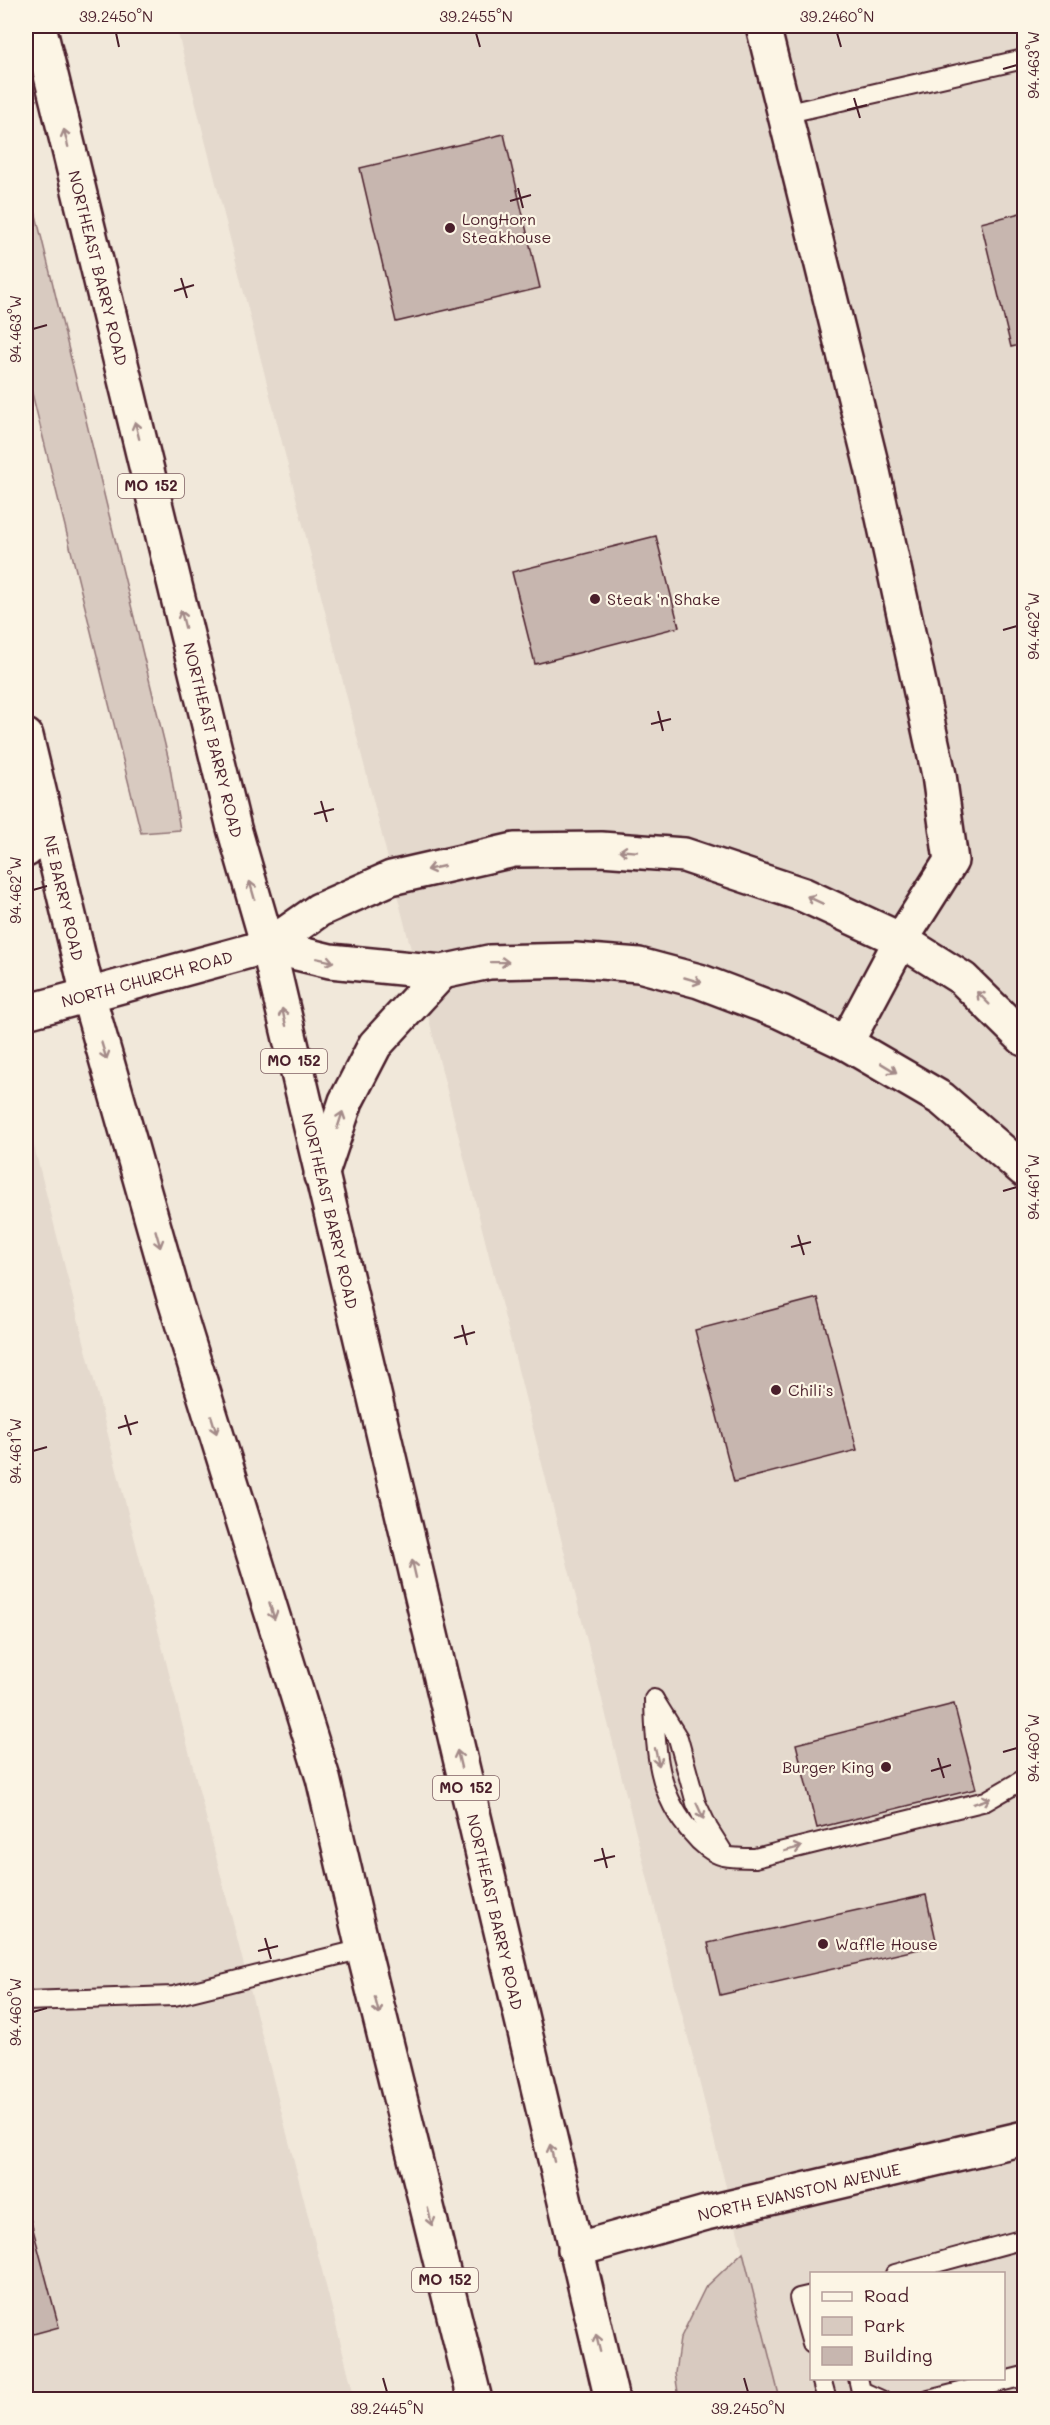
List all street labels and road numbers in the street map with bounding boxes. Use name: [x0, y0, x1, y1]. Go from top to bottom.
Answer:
street label: NORTHEAST BARRY ROAD: [64, 168, 133, 368]
road number: MO 152: [118, 474, 184, 498]
street label: NORTHEAST BARRY ROAD: [179, 640, 248, 840]
street label: NE BARRY ROAD: [40, 833, 89, 963]
street label: NORTH CHURCH ROAD: [59, 945, 235, 1012]
road number: MO 152: [261, 1049, 327, 1073]
street label: NORTHEAST BARRY ROAD: [298, 1111, 363, 1311]
road number: MO 152: [433, 1776, 499, 1800]
street label: NORTHEAST BARRY ROAD: [463, 1812, 528, 2012]
street label: NORTH EVANSTON AVENUE: [695, 2158, 902, 2225]
road number: MO 152: [412, 2268, 478, 2292]

